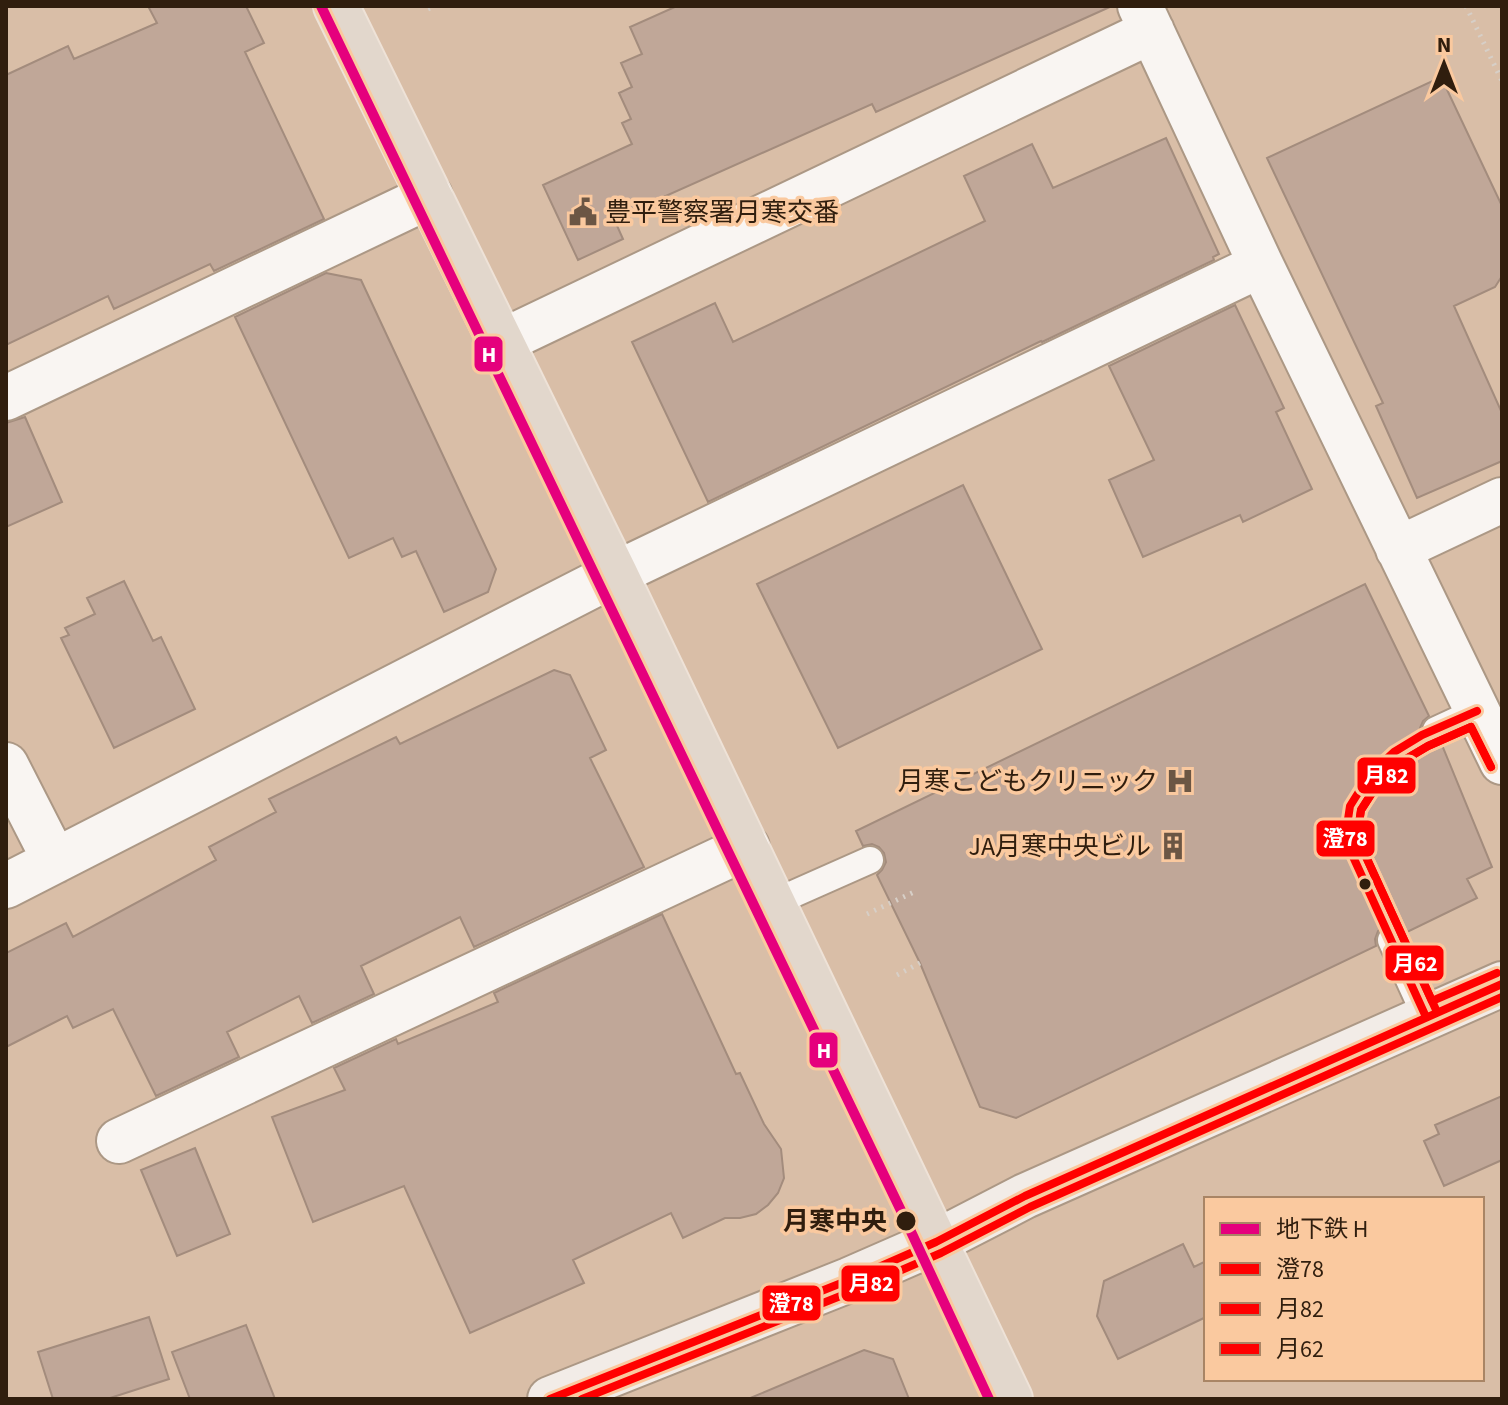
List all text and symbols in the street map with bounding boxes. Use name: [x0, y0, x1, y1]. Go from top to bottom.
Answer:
north arrow: [1404, 24, 1484, 104]
text: N: [1437, 29, 1451, 61]
place label: 豊平警察署月寒交番: [605, 194, 839, 231]
public building icon: 豊平警察署月寒交番: [568, 197, 598, 227]
line badge: H: [473, 335, 504, 373]
text: H: [482, 339, 496, 371]
line badge: 月82: [1356, 756, 1417, 795]
text: 月82: [1363, 760, 1409, 792]
place label: 月寒こどもクリニック: [898, 763, 1158, 800]
hospital icon: 月寒こどもクリニック: [1165, 766, 1195, 796]
line badge: 澄78: [1315, 819, 1376, 858]
text: 澄78: [1322, 823, 1368, 855]
place label: JA月寒中央ビル: [968, 828, 1151, 865]
building icon: JA月寒中央ビル: [1158, 831, 1188, 861]
unlabelled marker: [1357, 876, 1373, 892]
line badge: 月62: [1384, 944, 1445, 982]
text: 月62: [1392, 948, 1438, 980]
line badge: H: [808, 1031, 839, 1069]
text: H: [817, 1035, 831, 1067]
legend: [1204, 1197, 1484, 1381]
place label: 月寒中央: [783, 1203, 887, 1240]
marker: 月寒中央: [894, 1209, 918, 1233]
text: 地下鉄 H: [1276, 1212, 1368, 1247]
text: 澄78: [1276, 1252, 1324, 1287]
line badge: 月82: [840, 1264, 901, 1303]
text: 月82: [848, 1268, 894, 1300]
line badge: 澄78: [761, 1284, 822, 1322]
text: 澄78: [768, 1288, 814, 1320]
text: 月82: [1276, 1292, 1324, 1327]
text: 月62: [1276, 1332, 1324, 1367]

